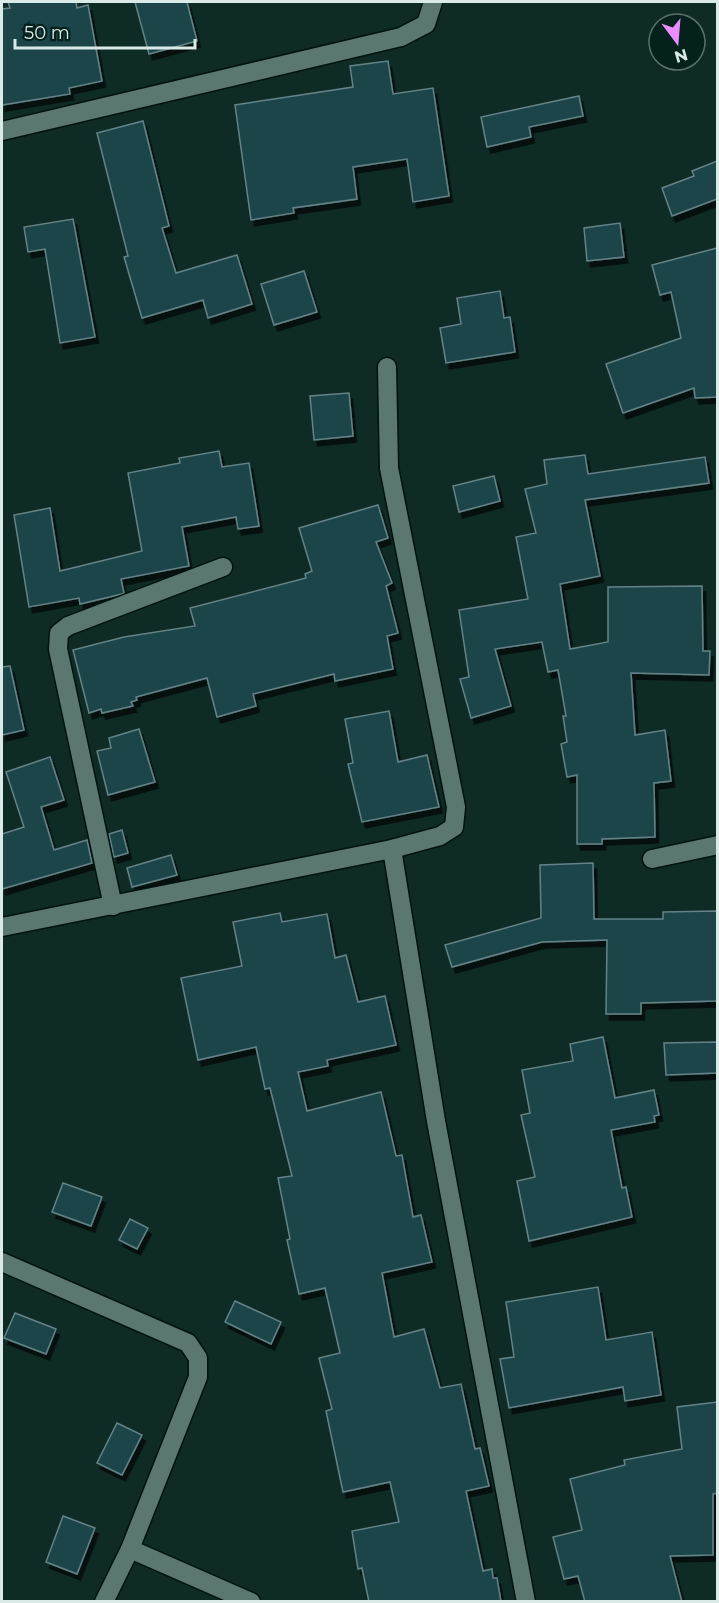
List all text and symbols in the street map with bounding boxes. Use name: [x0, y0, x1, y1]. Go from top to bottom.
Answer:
scale bar: [15, 12, 195, 50]
north arrow: [647, 12, 707, 72]
text: 50 m: [24, 22, 70, 44]
text: N: [672, 45, 690, 67]

